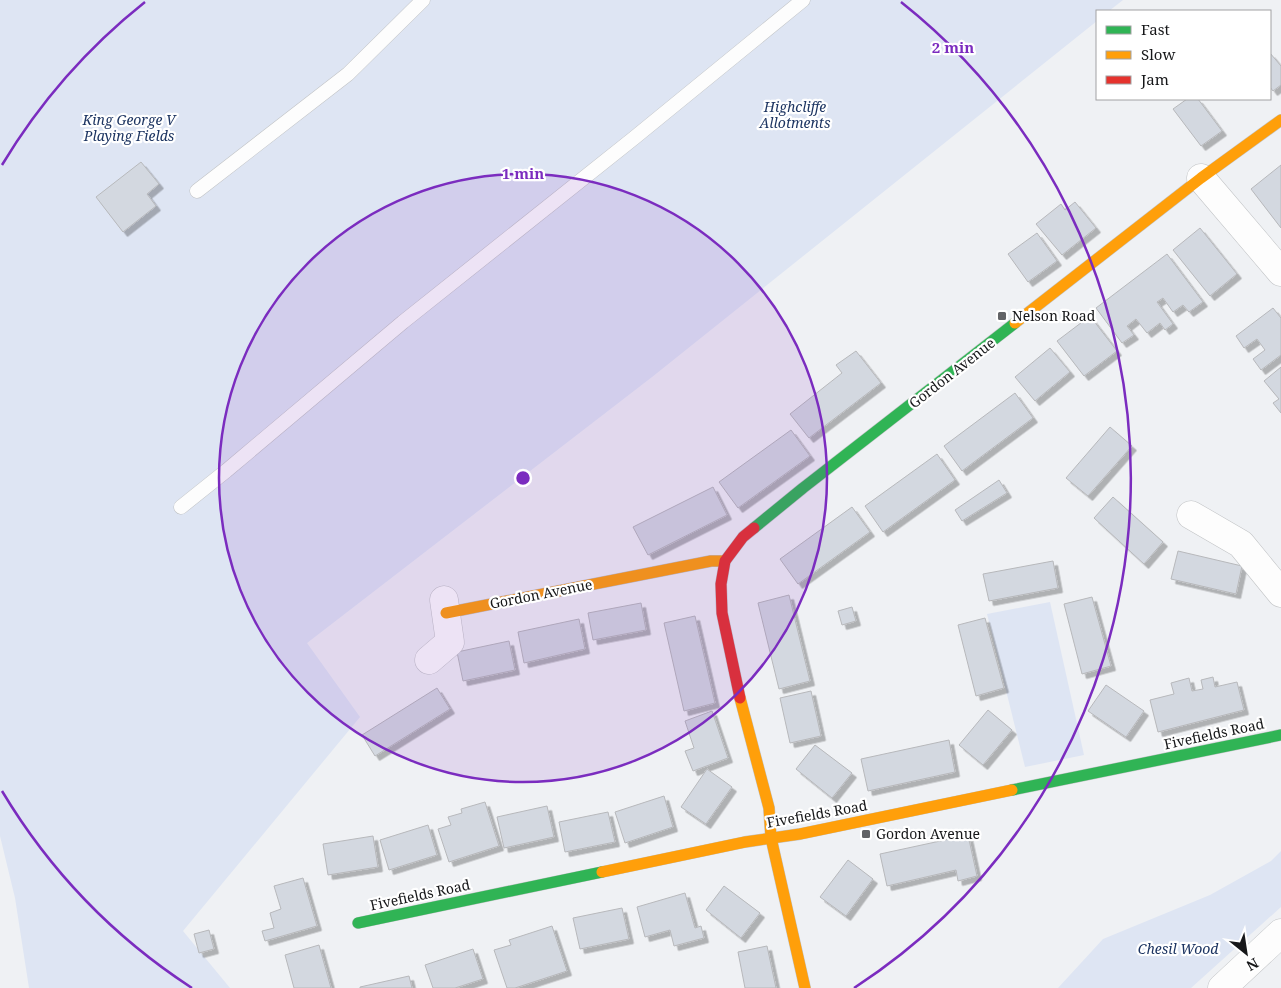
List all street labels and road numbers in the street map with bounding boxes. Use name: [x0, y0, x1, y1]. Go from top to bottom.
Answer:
street label: Gordon Avenue: [905, 333, 999, 412]
street label: Gordon Avenue: [488, 574, 594, 613]
street label: Fivefields Road: [1162, 714, 1266, 753]
street label: Fivefields Road: [765, 795, 869, 832]
street label: Fivefields Road: [368, 875, 472, 914]

